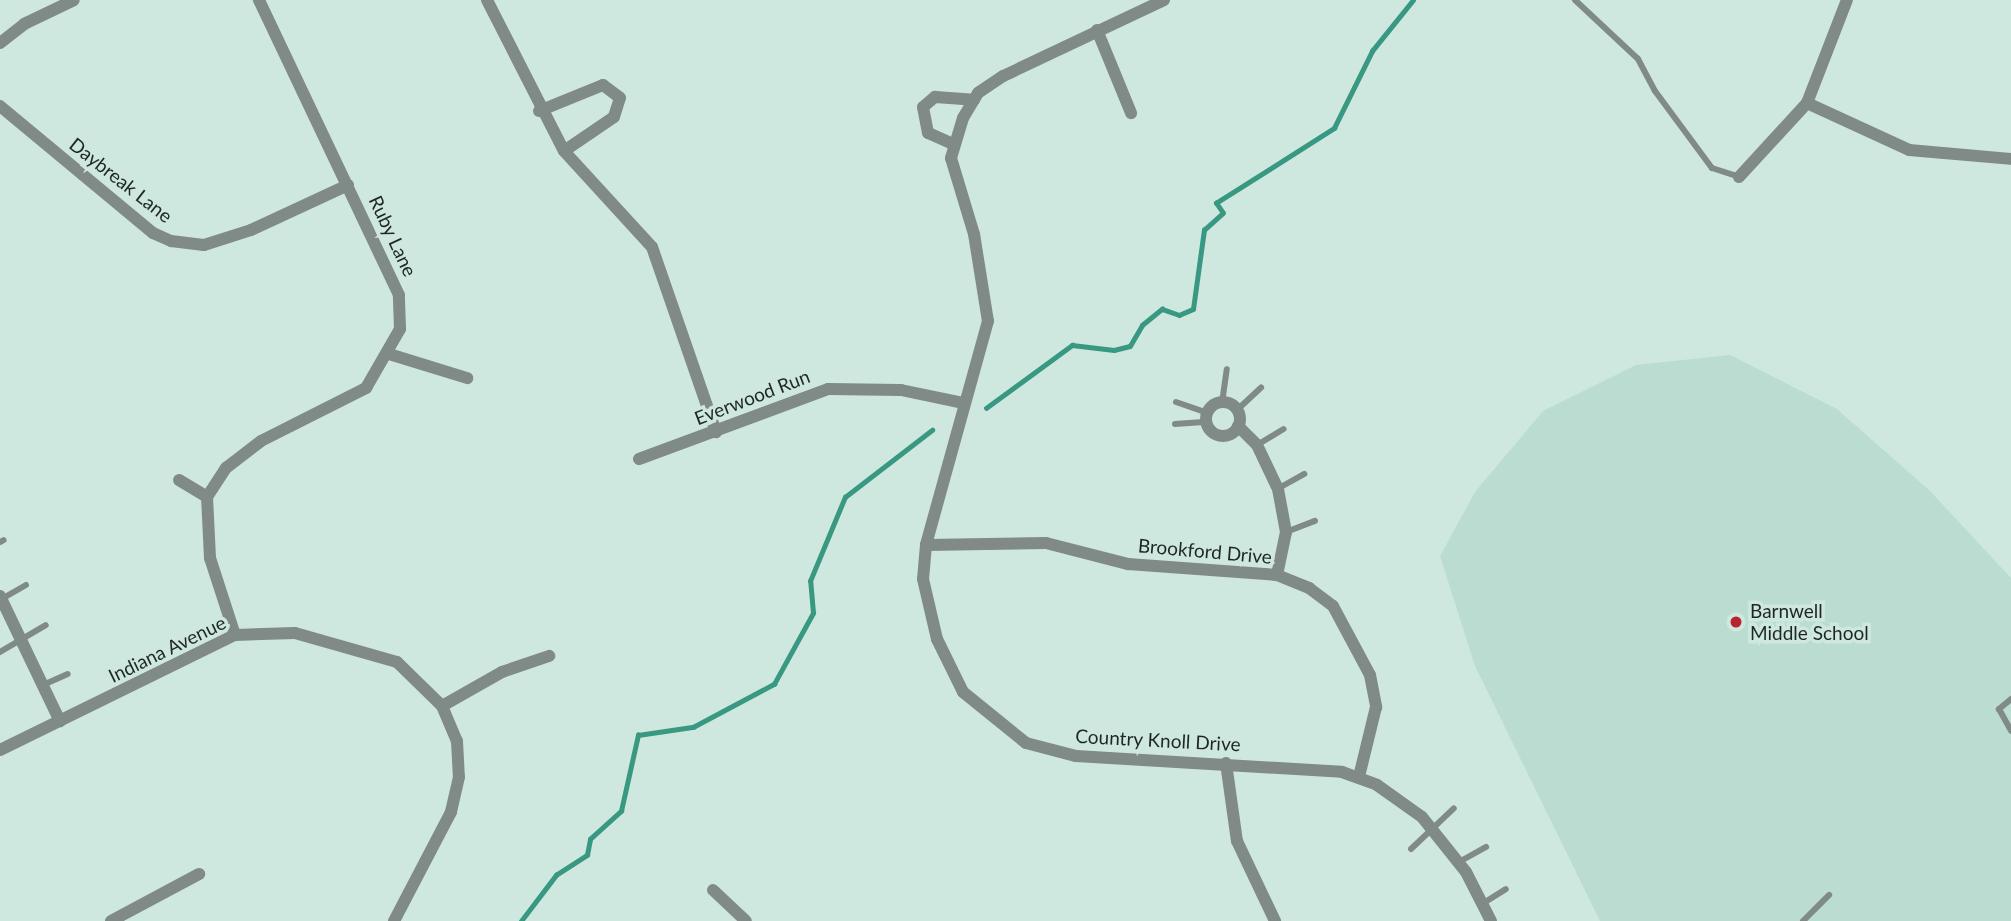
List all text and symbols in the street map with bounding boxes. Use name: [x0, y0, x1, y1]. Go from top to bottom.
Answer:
street label: Daybreak Lane: [65, 133, 177, 227]
street label: Ruby Lane: [364, 192, 422, 280]
street label: Everwood Run: [691, 365, 813, 429]
street label: Brookford Drive: [1137, 534, 1273, 568]
place label: Barnwell Middle School: [1750, 600, 1869, 644]
street label: Indiana Avenue: [104, 611, 230, 687]
marker: Barnwell Middle School: [1728, 614, 1744, 630]
street label: Country Knoll Drive: [1075, 724, 1241, 756]

